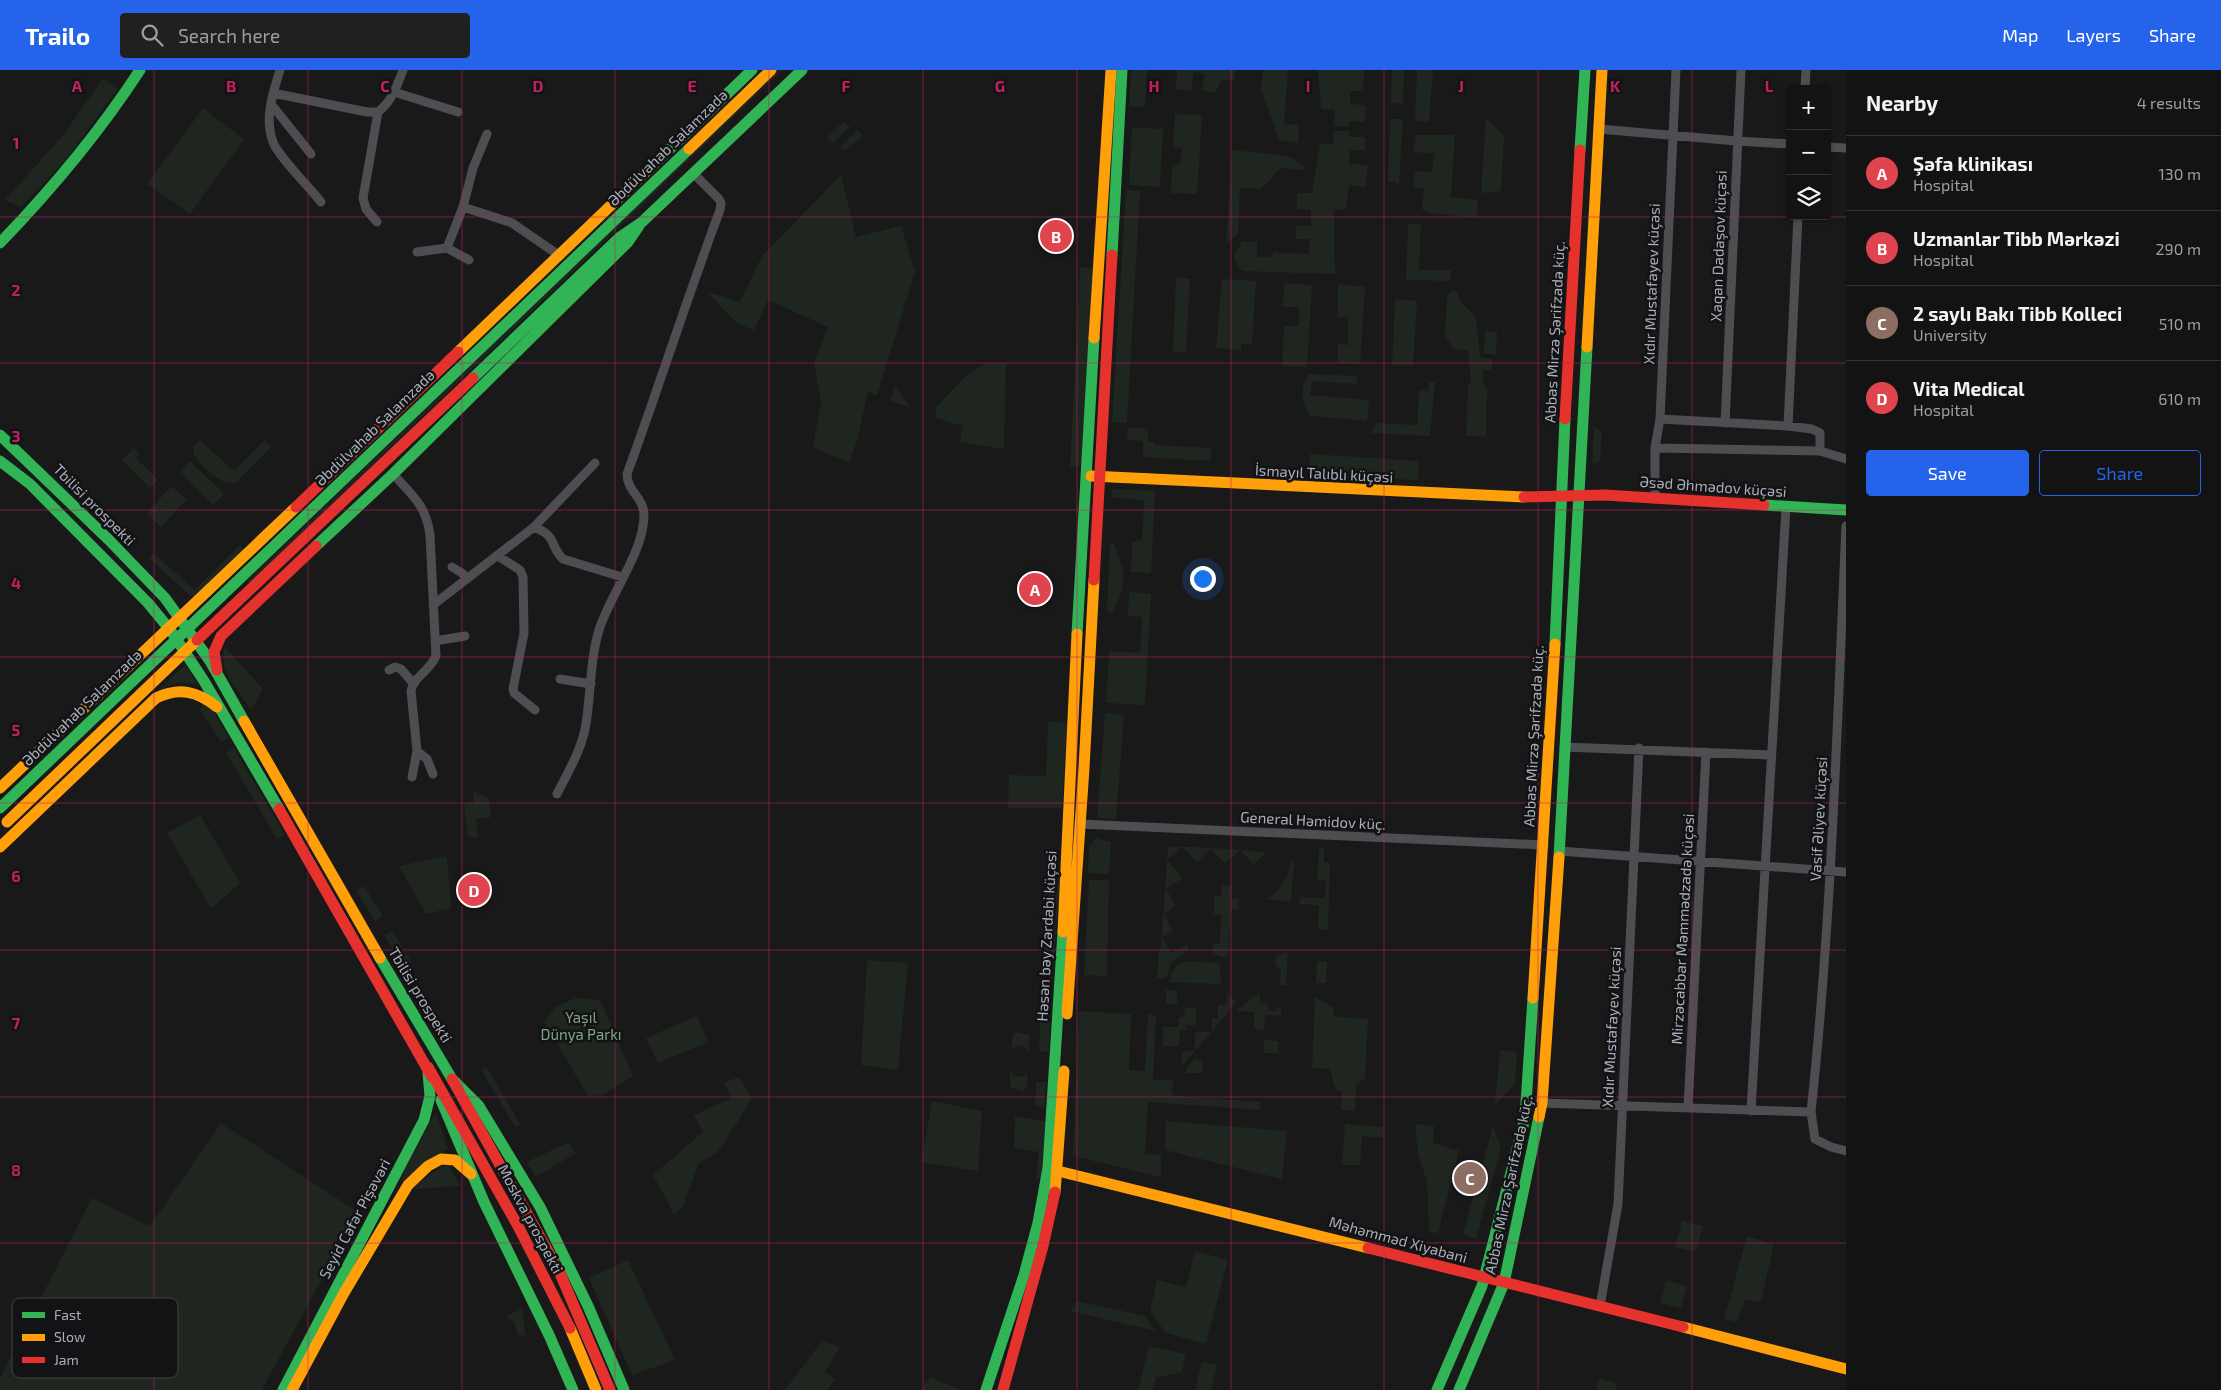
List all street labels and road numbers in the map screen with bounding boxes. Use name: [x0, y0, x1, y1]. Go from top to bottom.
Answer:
street label: Əbdülvahab Salamzadə: [604, 85, 731, 209]
street label: Xaqan Dadaşov küçəsi: [1706, 170, 1731, 322]
street label: Xıdır Mustafayev küçəsi: [1639, 203, 1664, 365]
street label: Abbas Mirzə Şərifzadə küç.: [1540, 240, 1569, 424]
street label: Əbdülvahab Salamzadə: [311, 365, 438, 489]
street label: Tbilisi prospekti: [50, 460, 139, 549]
street label: İsmayıl Talıblı küçəsi: [1254, 460, 1394, 487]
street label: Əsəd Əhmədov küçəsi: [1639, 472, 1787, 501]
street label: Abbas Mirzə Şərifzadə küç.: [1519, 644, 1548, 828]
street label: Əbdülvahab Salamzadə: [18, 645, 145, 769]
street label: Vasif Əliyev küçəsi: [1806, 756, 1831, 882]
street label: General Həmidov küç.: [1240, 807, 1386, 834]
street label: Mirzəcabbar Məmmədzadə küçəsi: [1667, 813, 1698, 1045]
street label: Həsən bəy Zərdabi küçəsi: [1033, 850, 1060, 1022]
street label: Tbilisi prospekti: [385, 943, 456, 1046]
street label: Xıdır Mustafayev küçəsi: [1598, 946, 1625, 1108]
street label: Abbas Mirzə Şərifzadə küç.: [1480, 1094, 1537, 1276]
street label: Seyid Cəfər Pişəvəri: [315, 1155, 394, 1282]
street label: Moskva prospekti: [495, 1161, 567, 1276]
street label: Məhəmməd Xiyabani: [1327, 1212, 1469, 1266]

